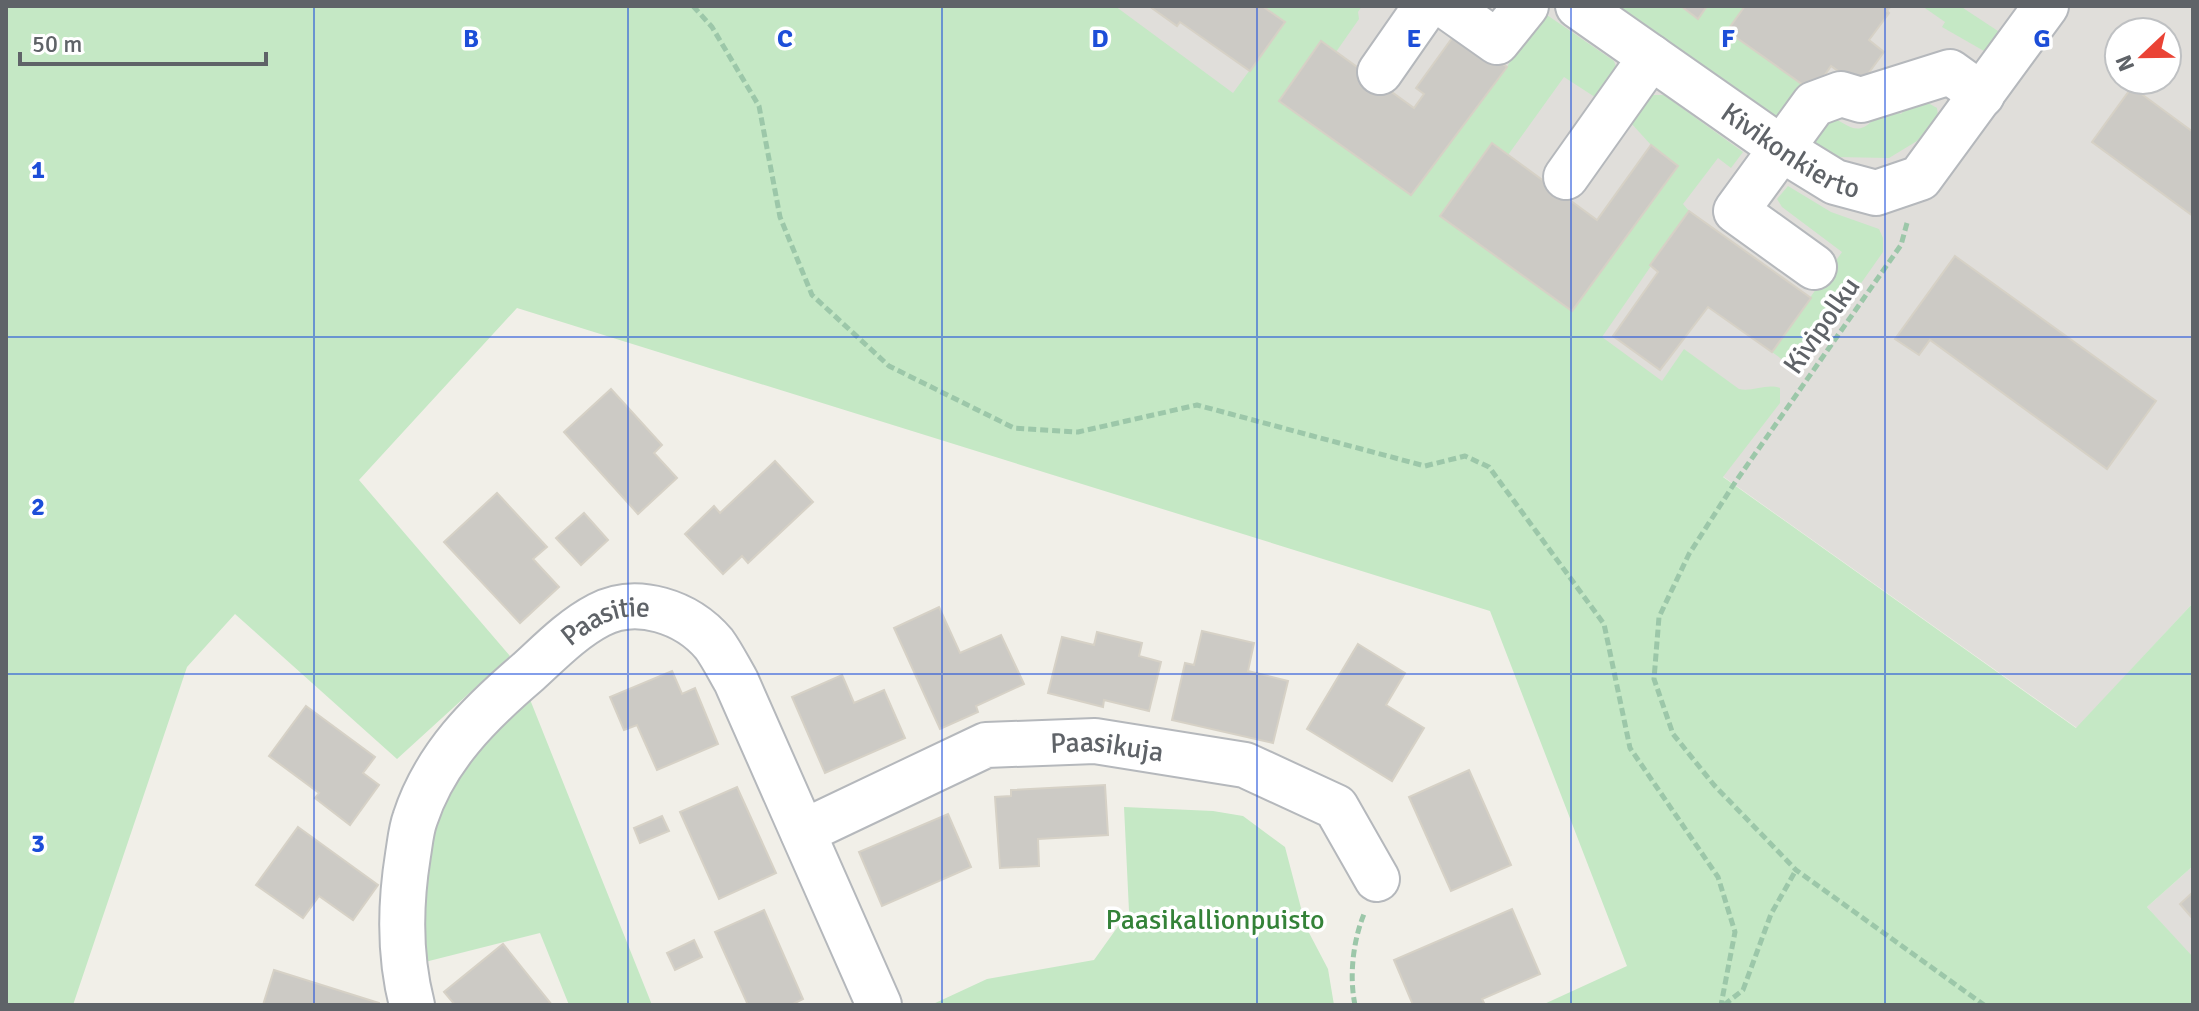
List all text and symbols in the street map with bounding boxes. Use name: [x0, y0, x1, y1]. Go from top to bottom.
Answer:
scale bar: [20, 16, 266, 66]
north arrow: [2103, 16, 2183, 96]
text: B: [463, 23, 479, 55]
text: C: [777, 23, 793, 55]
text: D: [1091, 23, 1109, 55]
text: E: [1407, 23, 1421, 55]
text: F: [1721, 23, 1735, 55]
text: G: [2033, 23, 2051, 55]
text: 50 m: [32, 29, 82, 59]
text: N: [2110, 51, 2140, 75]
street label: Kivikonkierto: [1714, 96, 1864, 206]
text: 1: [31, 154, 45, 186]
street label: Kivipolku: [1776, 271, 1867, 381]
text: 2: [31, 491, 45, 523]
street label: Paasitie: [554, 590, 651, 653]
street label: Paasikuja: [1050, 725, 1166, 770]
text: 3: [31, 828, 45, 860]
park label: Paasikallionpuisto: [1105, 903, 1325, 937]

